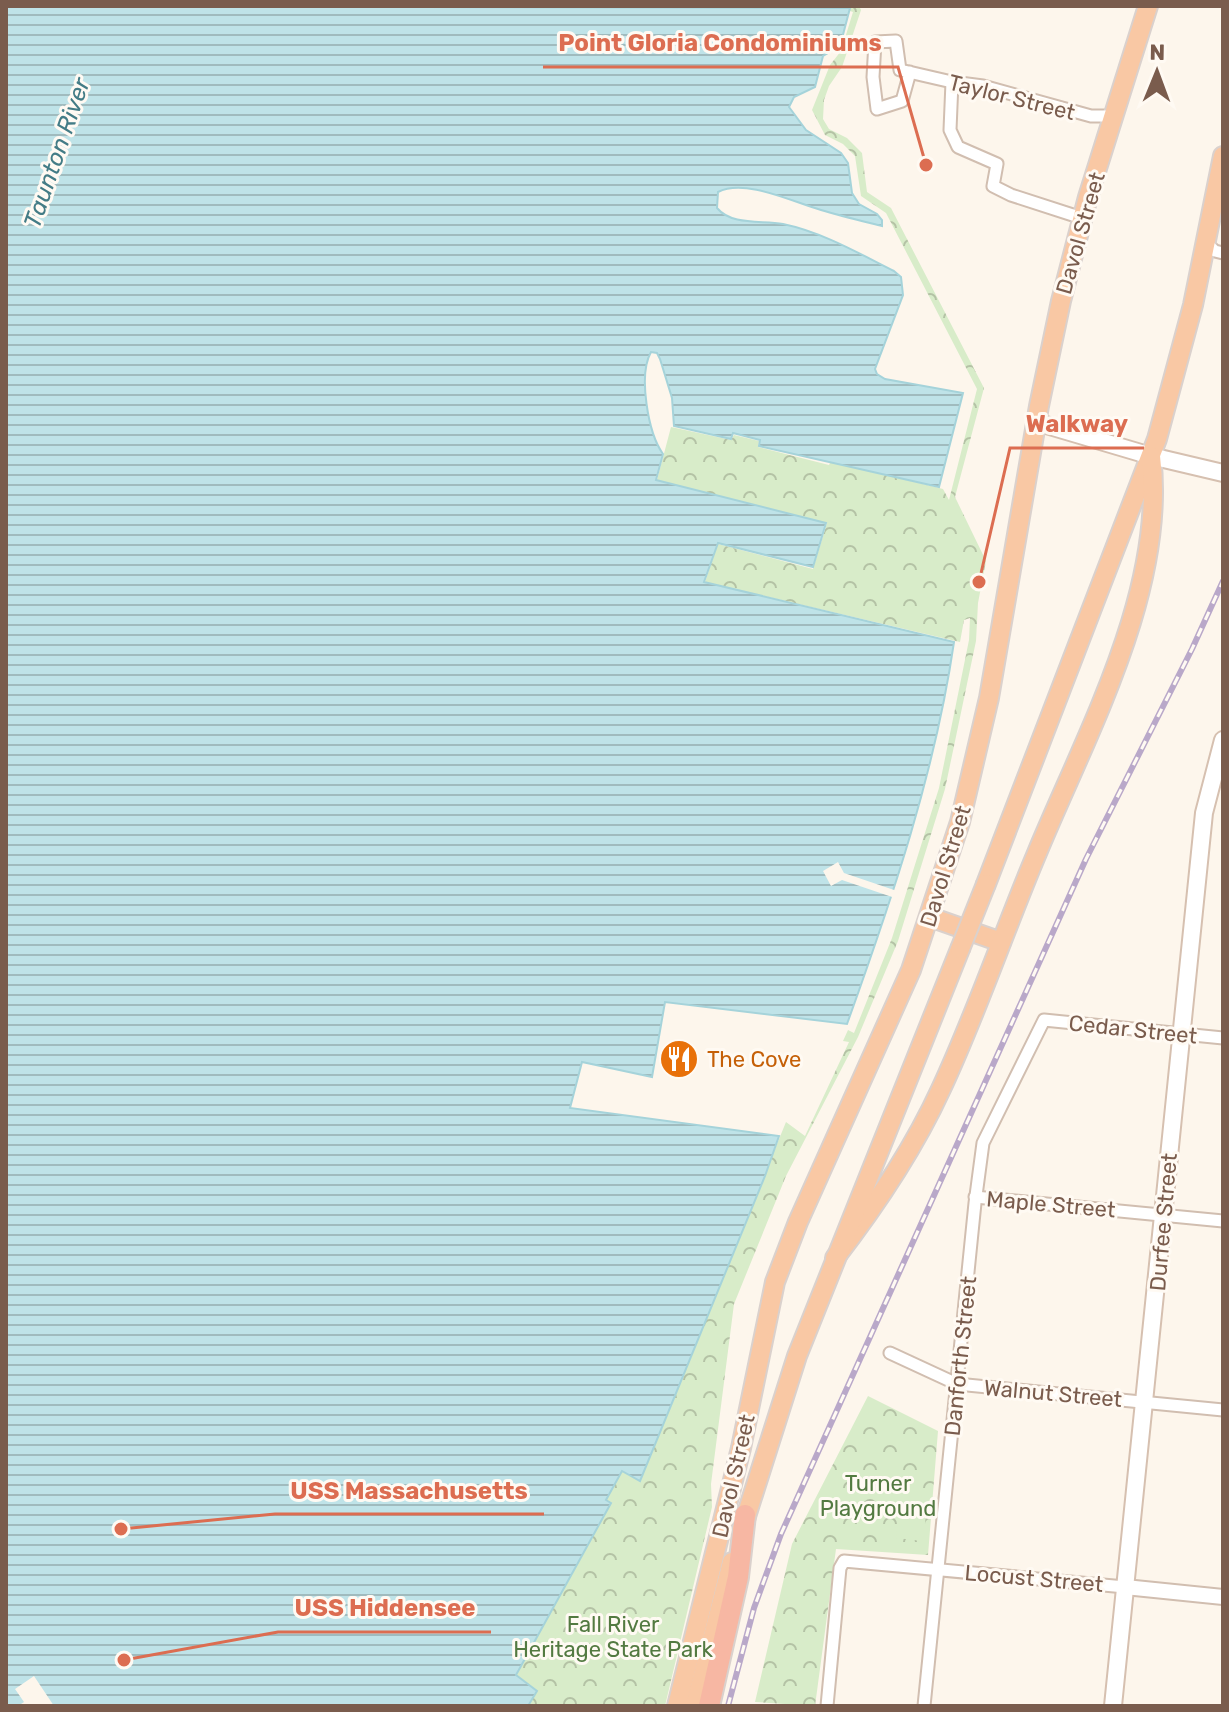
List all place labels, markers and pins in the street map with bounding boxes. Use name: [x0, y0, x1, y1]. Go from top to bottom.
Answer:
callout: Point Gloria Condominiums: [543, 19, 898, 67]
callout: Walkway: [1010, 400, 1144, 448]
restaurant icon: The Cove: [658, 1038, 700, 1080]
place label: The Cove: [707, 1046, 801, 1073]
callout: USS Massachusetts: [275, 1466, 544, 1514]
callout: USS Hiddensee: [278, 1584, 491, 1632]

